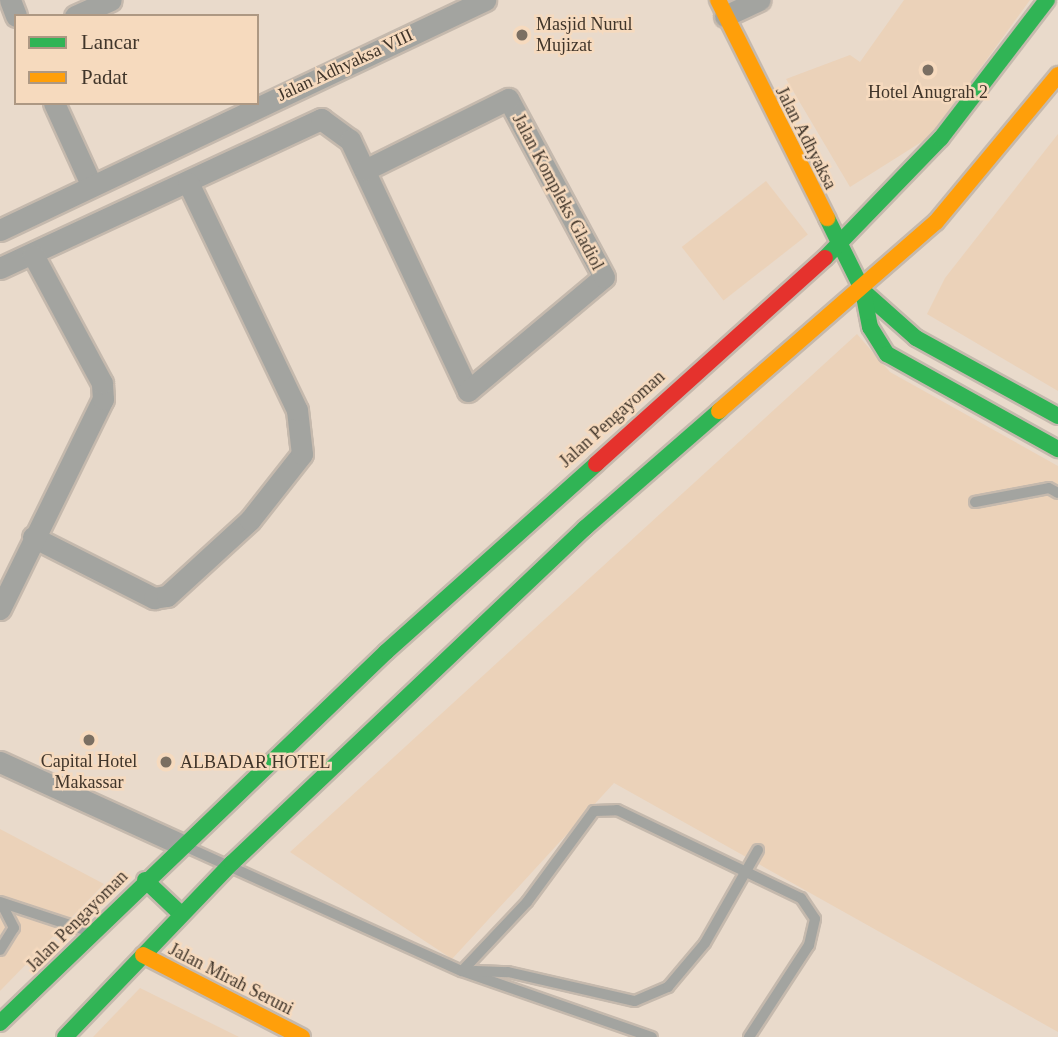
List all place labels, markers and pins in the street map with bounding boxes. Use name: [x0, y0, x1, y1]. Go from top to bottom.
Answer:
place label: Masjid Nurul Mujizat: [536, 14, 632, 56]
marker: Masjid Nurul Mujizat: [514, 27, 530, 43]
marker: Hotel Anugrah 2: [920, 62, 936, 78]
place label: Hotel Anugrah 2: [868, 81, 988, 103]
marker: Capital Hotel Makassar: [81, 732, 97, 748]
place label: Capital Hotel Makassar: [41, 751, 137, 794]
place label: ALBADAR HOTEL: [180, 751, 330, 773]
marker: ALBADAR HOTEL: [158, 754, 174, 770]

